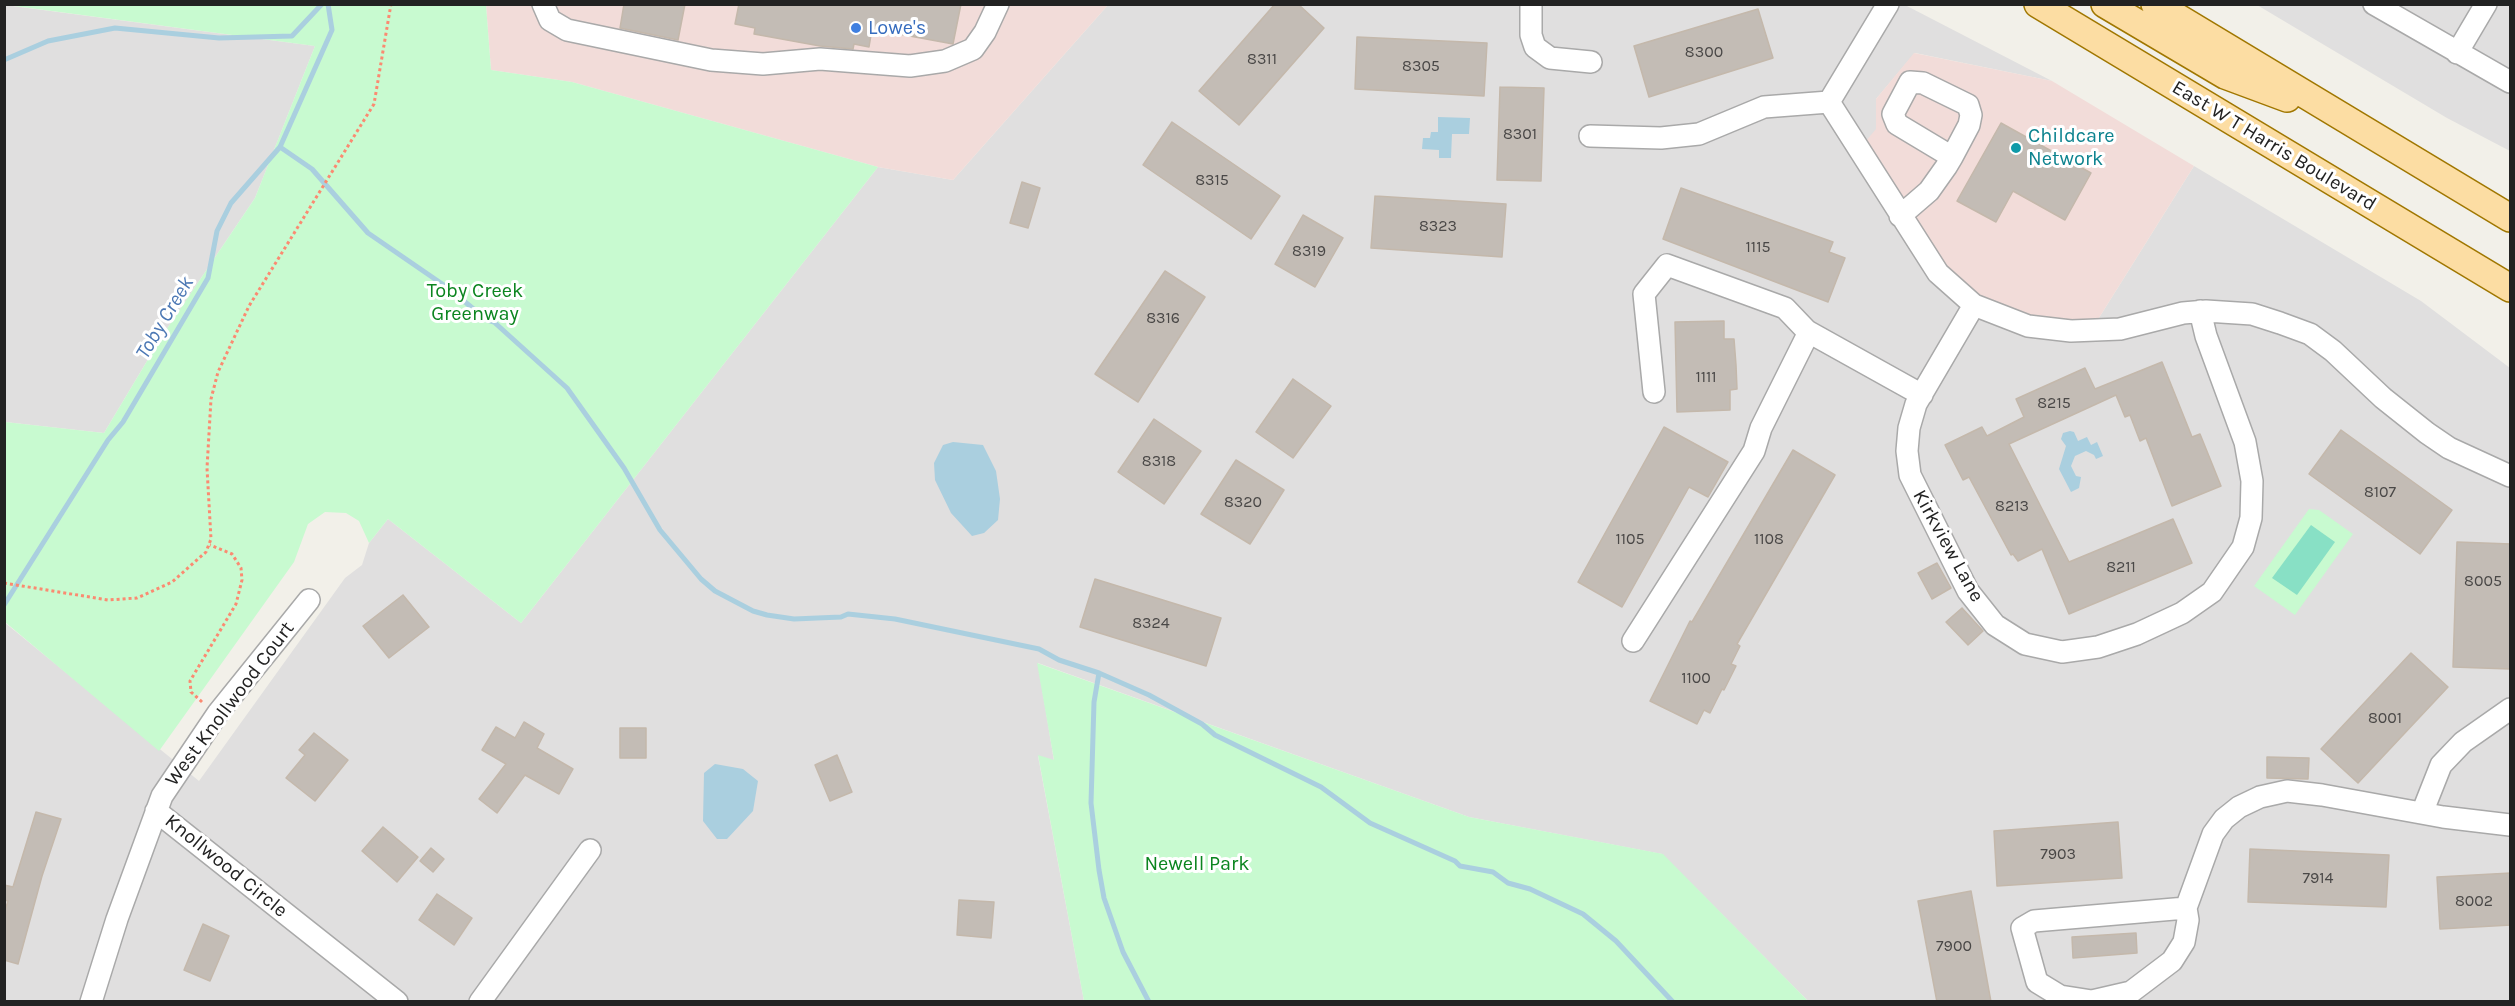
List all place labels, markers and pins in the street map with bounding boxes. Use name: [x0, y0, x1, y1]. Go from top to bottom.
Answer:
place label: Lowe's: [868, 16, 926, 40]
marker: Lowe's: [849, 21, 863, 35]
place label: Childcare Network: [2028, 124, 2115, 171]
marker: Childcare Network: [2009, 141, 2023, 155]

